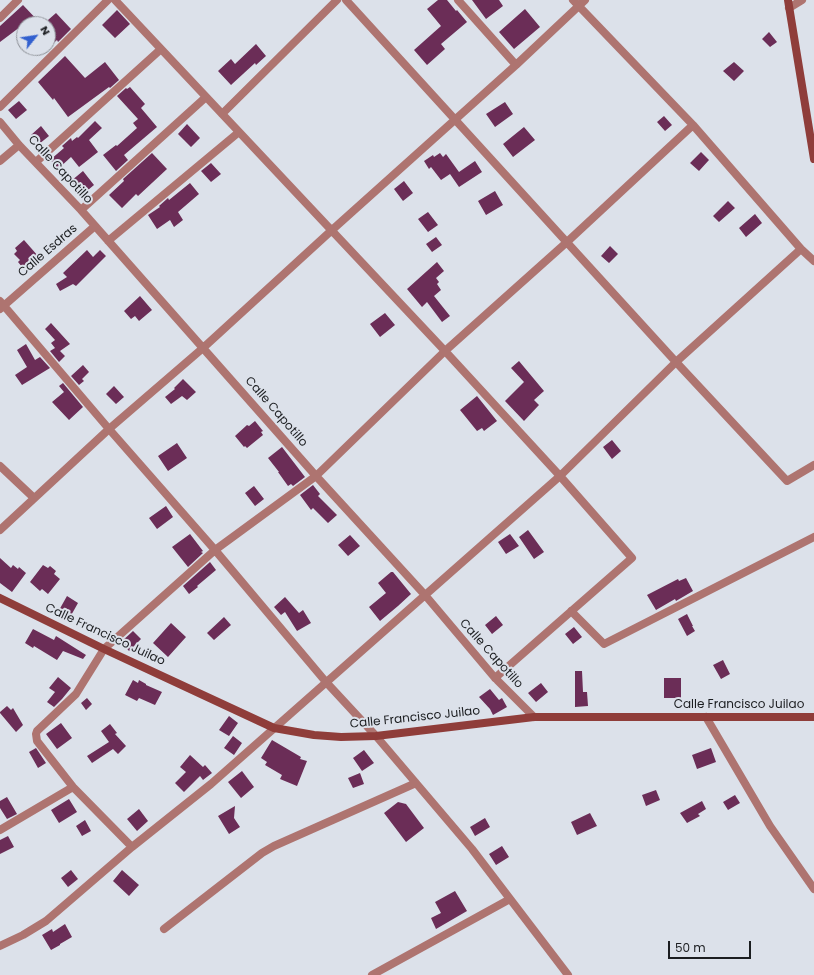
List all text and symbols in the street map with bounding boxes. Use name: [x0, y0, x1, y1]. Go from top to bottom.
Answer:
north arrow: [16, 16, 56, 56]
text: N: [37, 23, 55, 38]
street label: Calle Capotillo: [25, 133, 95, 207]
street label: Calle Esdras: [16, 222, 80, 280]
street label: Calle Capotillo: [242, 374, 310, 450]
street label: Calle Francisco Juilao: [43, 601, 167, 669]
street label: Calle Capotillo: [456, 616, 526, 692]
street label: Calle Francisco Juilao: [674, 698, 804, 712]
street label: Calle Francisco Juilao: [349, 704, 481, 732]
scale bar: [670, 933, 753, 959]
text: 50 m: [675, 939, 706, 956]

